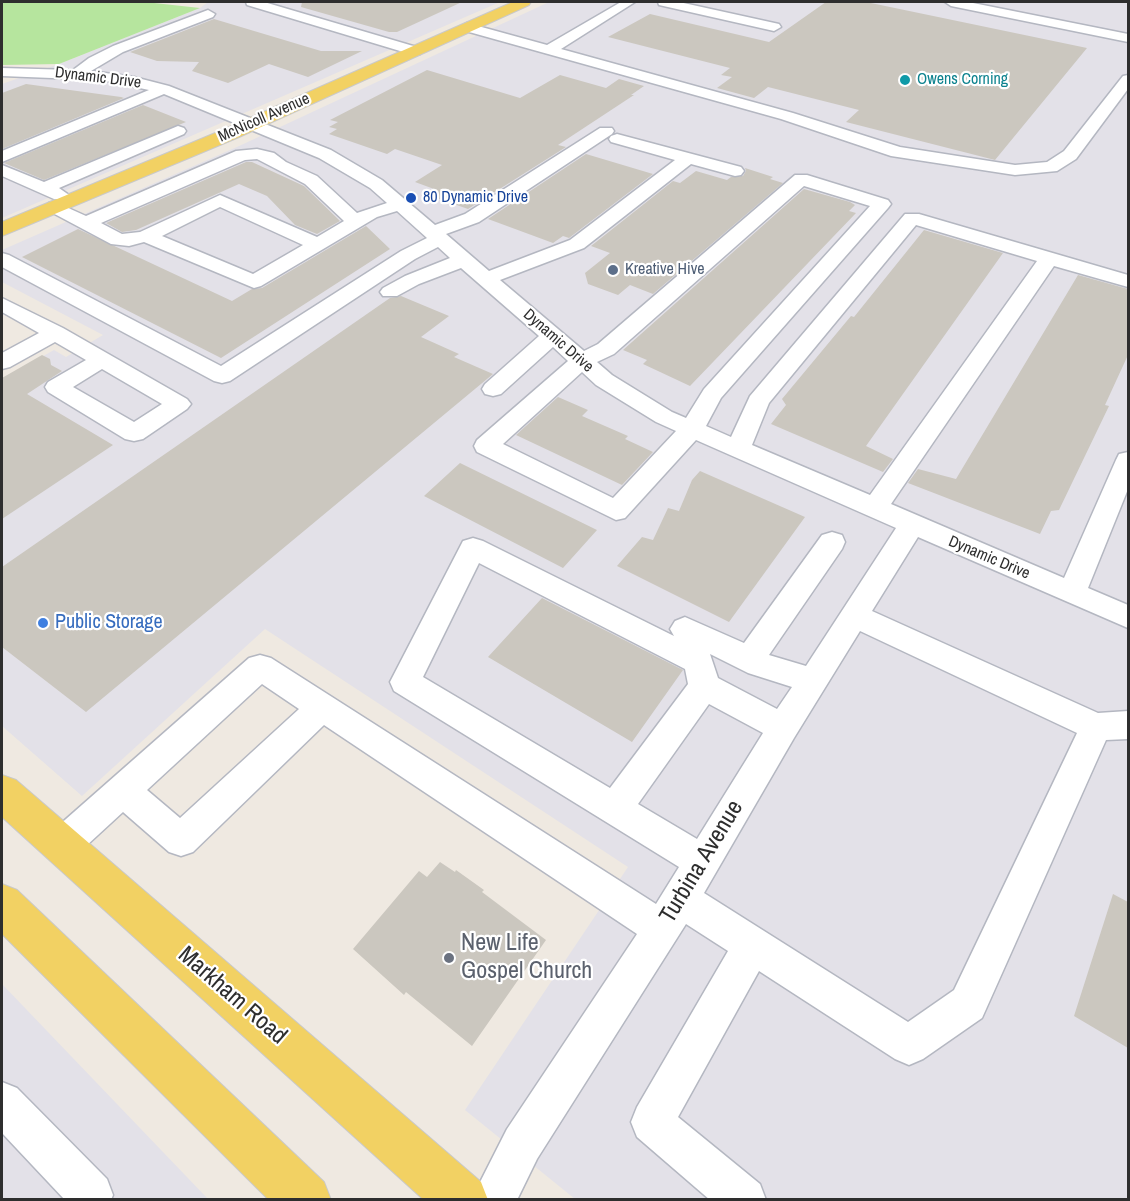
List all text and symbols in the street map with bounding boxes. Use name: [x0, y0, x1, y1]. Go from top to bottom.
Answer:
street label: Dynamic Drive: [54, 63, 142, 93]
place label: Owens Corning: [917, 70, 1008, 90]
marker: Owens Corning: [898, 73, 912, 87]
street label: McNicoll Avenue: [215, 89, 313, 147]
place label: 80 Dynamic Drive: [423, 188, 528, 208]
marker: 80 Dynamic Drive: [404, 191, 418, 205]
place label: Kreative Hive: [625, 260, 704, 280]
marker: Kreative Hive: [606, 263, 620, 277]
street label: Dynamic Drive: [519, 305, 597, 377]
street label: Dynamic Drive: [945, 532, 1033, 584]
place label: Public Storage: [55, 611, 163, 635]
marker: Public Storage: [36, 616, 50, 630]
street label: Turbina Avenue: [654, 795, 750, 929]
place label: New Life Gospel Church: [461, 930, 592, 986]
street label: Markham Road: [172, 941, 292, 1051]
marker: New Life Gospel Church: [442, 951, 456, 965]

